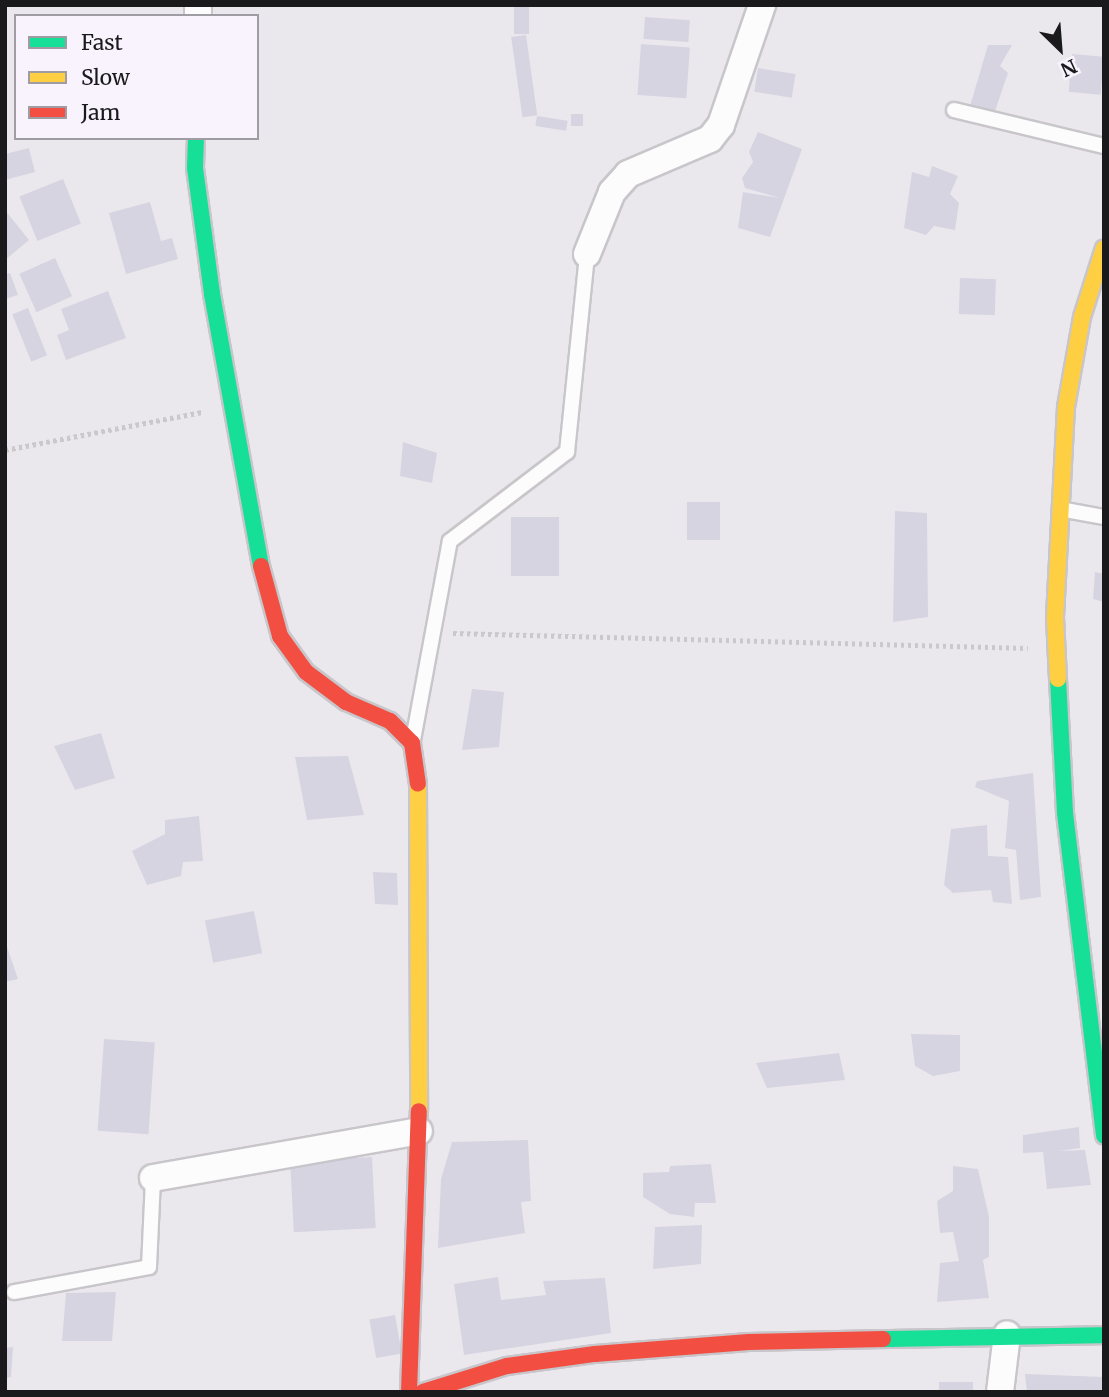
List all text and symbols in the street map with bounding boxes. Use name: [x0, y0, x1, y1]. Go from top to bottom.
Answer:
legend: [14, 14, 259, 140]
north arrow: [1025, 14, 1095, 84]
text: Fast: [81, 29, 123, 56]
text: N: [1057, 54, 1081, 82]
text: Slow: [81, 64, 130, 91]
text: Jam: [81, 99, 120, 126]

